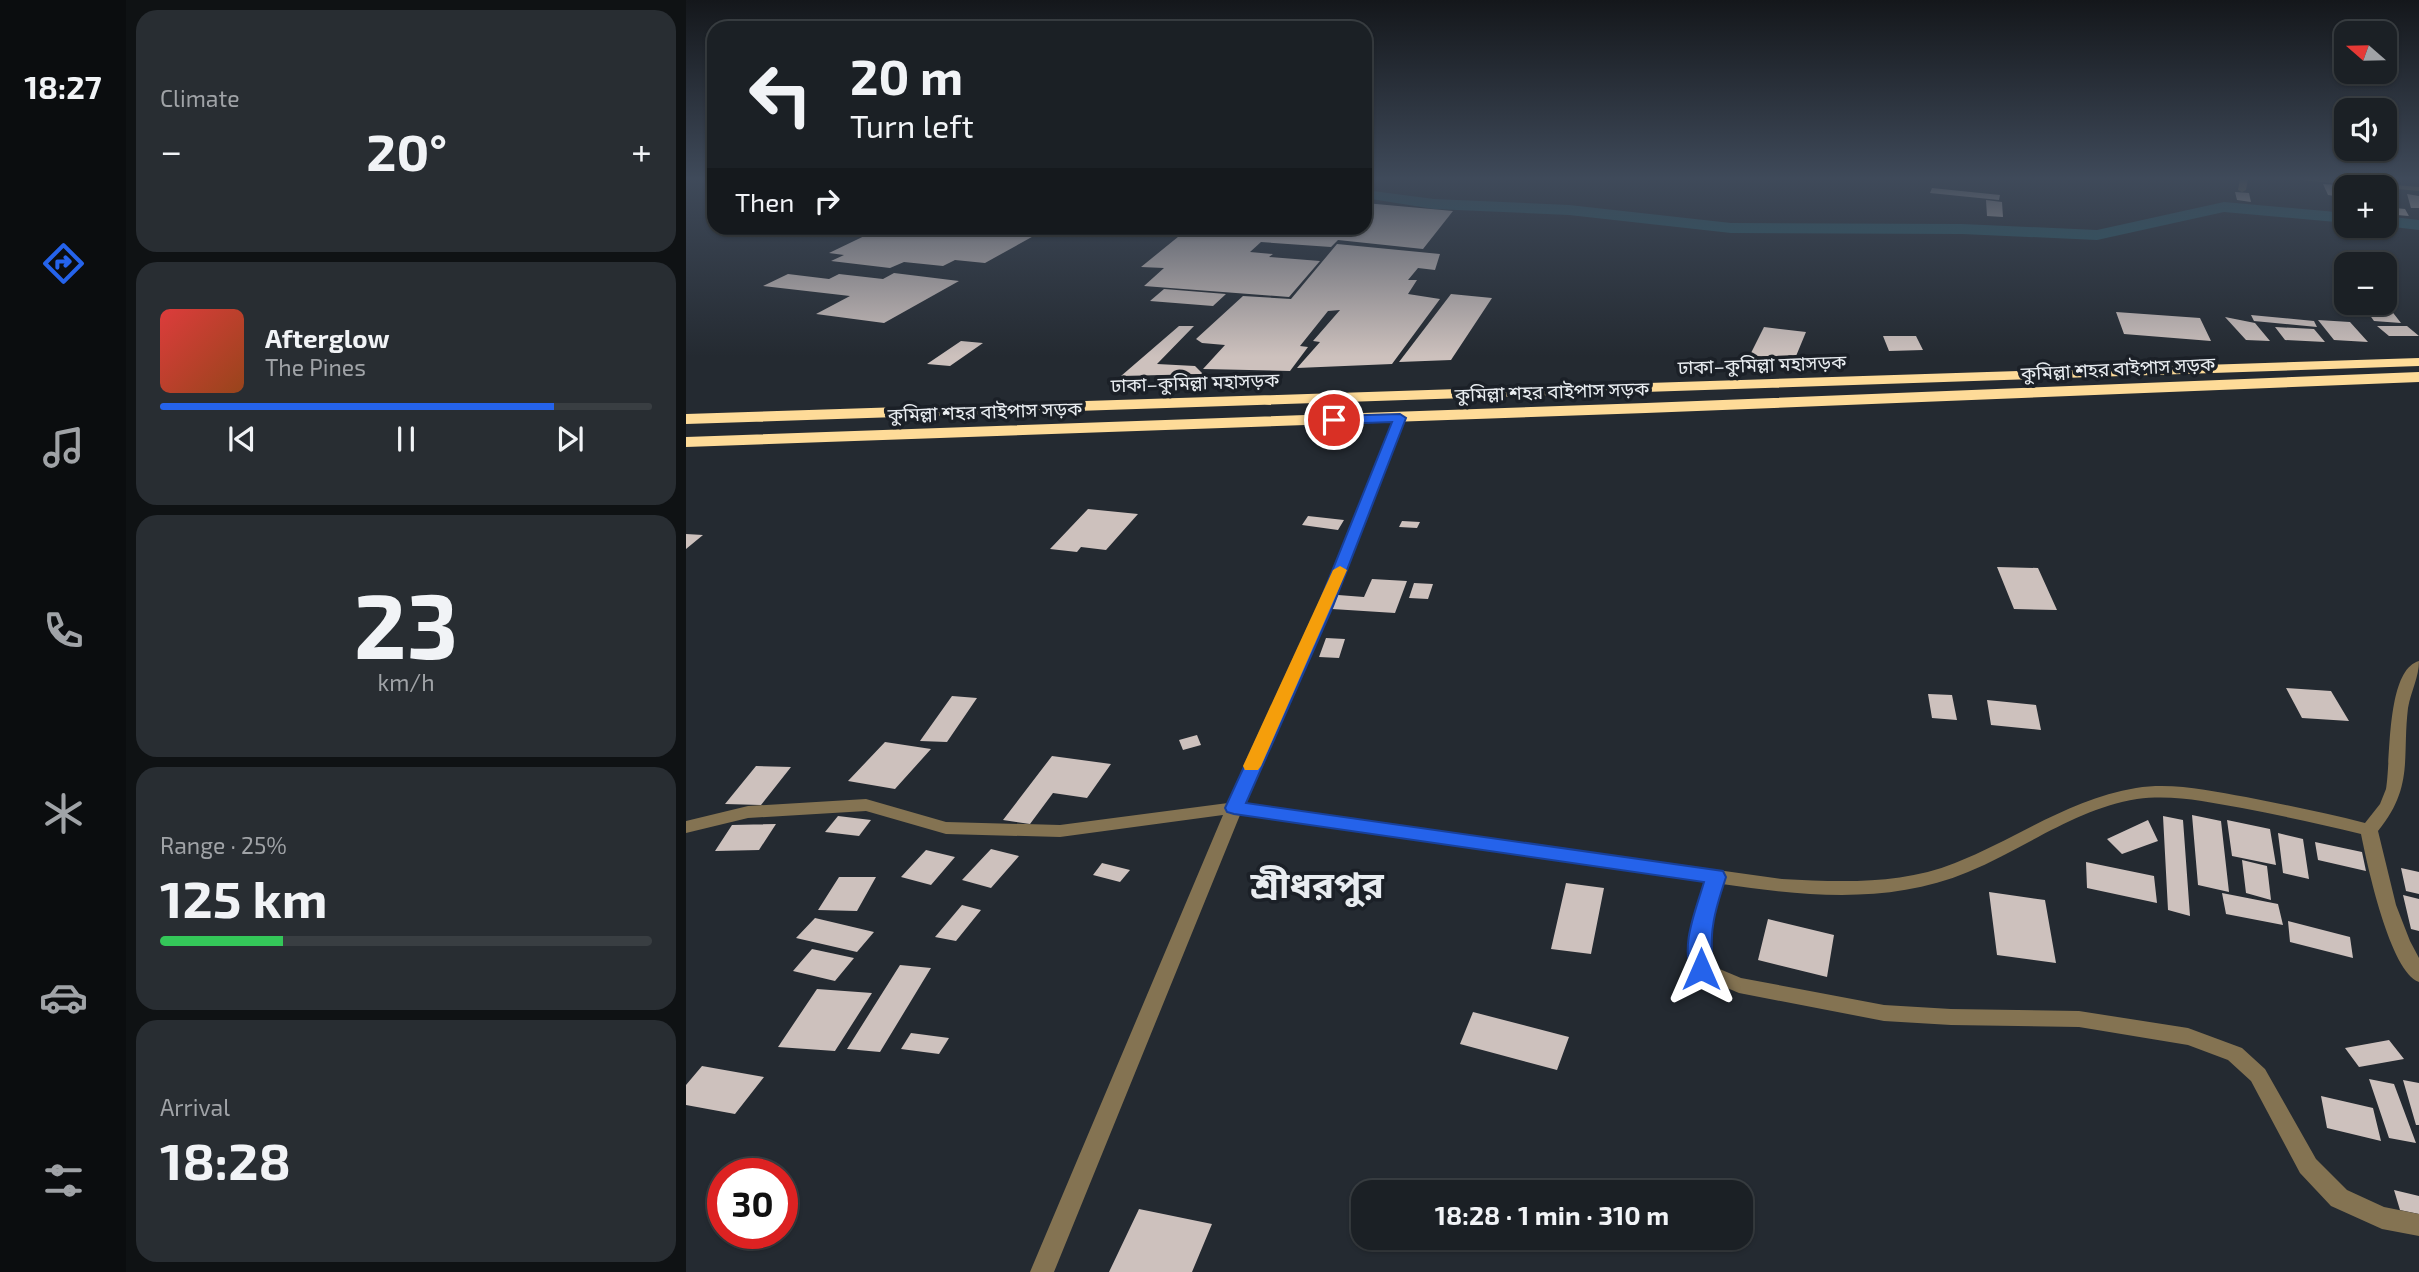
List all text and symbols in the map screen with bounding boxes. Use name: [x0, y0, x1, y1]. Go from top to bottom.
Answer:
north arrow: [2334, 21, 2398, 84]
map controls: [2334, 21, 2397, 315]
text: 20 m: [850, 46, 963, 105]
icon: left: [735, 49, 826, 140]
text: 18:27: [24, 67, 102, 105]
text: Climate: [160, 84, 240, 112]
button: sound: [2334, 98, 2397, 161]
text: Turn left: [850, 106, 974, 144]
text: 20°: [366, 119, 447, 181]
text: −: [160, 127, 182, 173]
text: +: [631, 127, 652, 173]
button: +: [2334, 175, 2397, 238]
icon: right: [808, 182, 846, 220]
text: Then: [735, 186, 794, 217]
icon: directions: [39, 239, 88, 288]
button: −: [2334, 252, 2397, 315]
text: Afterglow: [265, 322, 390, 353]
street label: ঢাকা–কুমিল্লা মহাসড়ক: [1676, 350, 1847, 379]
street label: কুমিল্লা শহর বাইপাস সড়ক: [2019, 351, 2216, 386]
text: The Pines: [265, 353, 366, 381]
street label: ঢাকা–কুমিল্লা মহাসড়ক: [1109, 368, 1280, 397]
street label: কুমিল্লা শহর বাইপাস সড়ক: [1453, 376, 1650, 407]
pin: [1304, 390, 1364, 450]
street label: কুমিল্লা শহর বাইপাস সড়ক: [886, 396, 1083, 427]
icon: arrive: [1315, 401, 1353, 439]
icon: previous: [223, 420, 261, 458]
icon: pause: [387, 420, 425, 458]
icon: next: [551, 420, 589, 458]
icon: music: [39, 423, 88, 472]
text: 23: [354, 568, 458, 677]
icon: phone: [39, 606, 88, 655]
text: km/h: [377, 668, 435, 696]
icon: climate: [39, 789, 88, 838]
text: Range · 25%: [160, 831, 287, 859]
district label: শ্রীধরপুর: [1249, 861, 1384, 908]
text: 125 km: [160, 866, 328, 928]
position arrow: [1664, 932, 1738, 1006]
icon: car: [39, 973, 88, 1022]
text: Arrival: [160, 1093, 230, 1121]
text: 18:28: [160, 1128, 291, 1190]
icon: filters: [39, 1156, 88, 1205]
speed limit sign: 30: [707, 1158, 798, 1249]
text: 18:28 · 1 min · 310 m: [1435, 1199, 1669, 1230]

